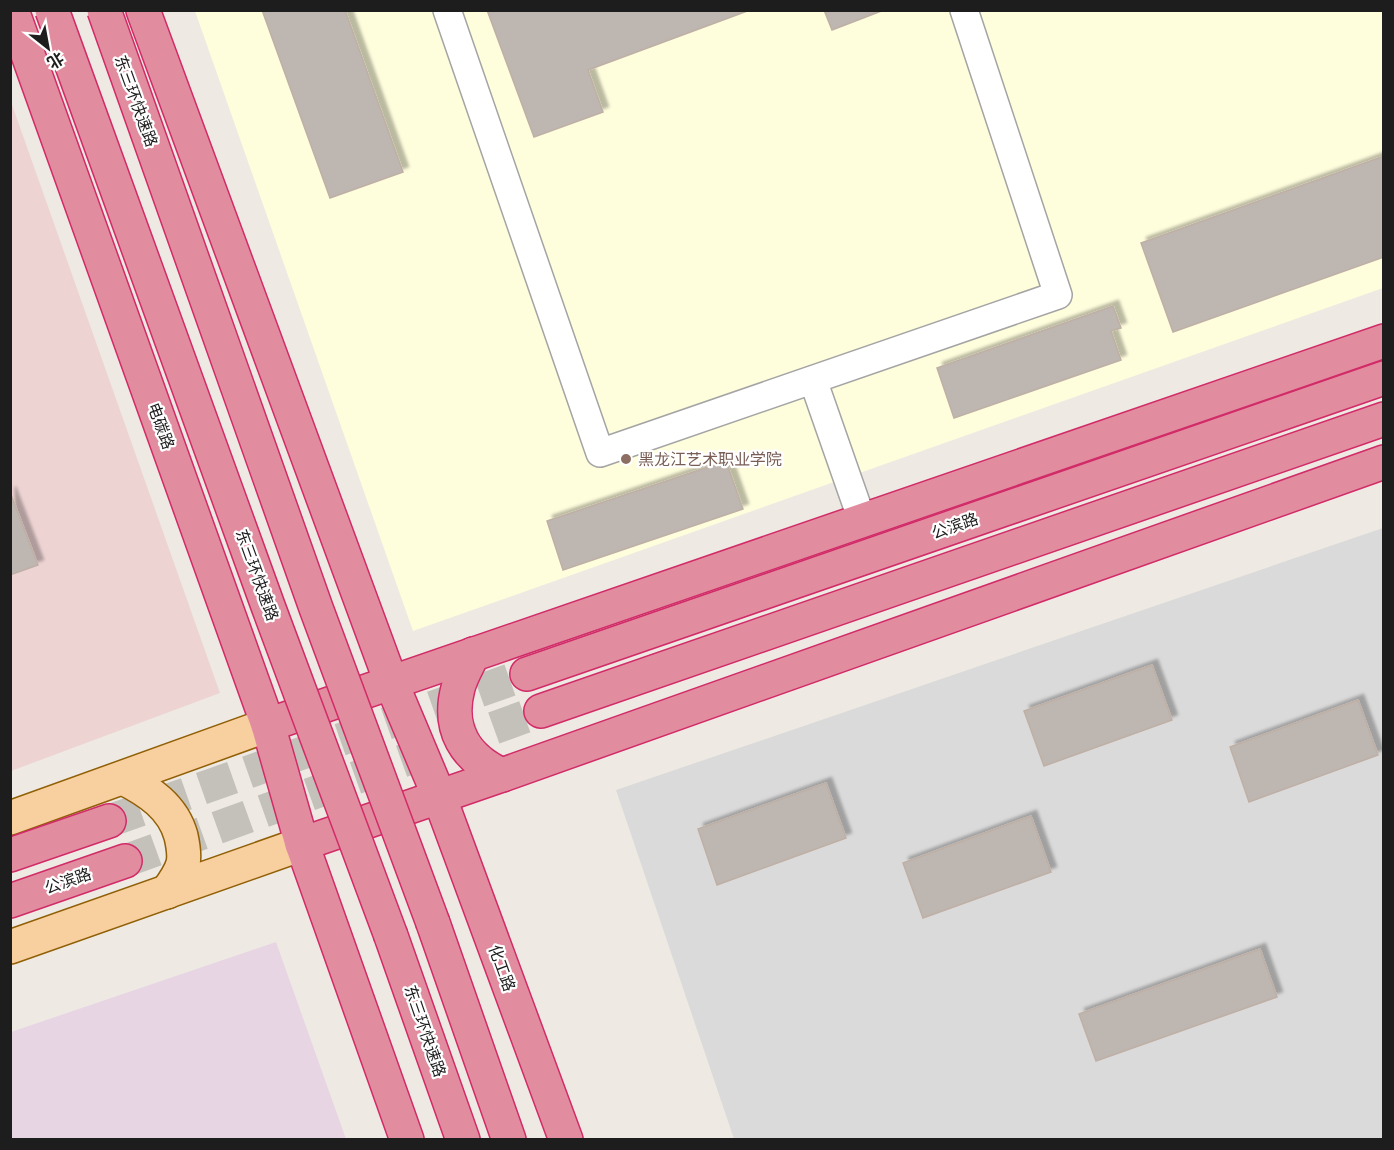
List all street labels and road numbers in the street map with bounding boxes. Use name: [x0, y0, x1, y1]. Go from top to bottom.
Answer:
street label: 东三环快速路: [111, 53, 161, 149]
street label: 电碳路: [144, 400, 178, 452]
street label: 公滨路: [929, 509, 981, 543]
street label: 东三环快速路: [232, 527, 282, 623]
street label: 公滨路: [42, 864, 94, 898]
street label: 化工路: [485, 942, 519, 994]
street label: 东三环快速路: [400, 983, 450, 1079]

